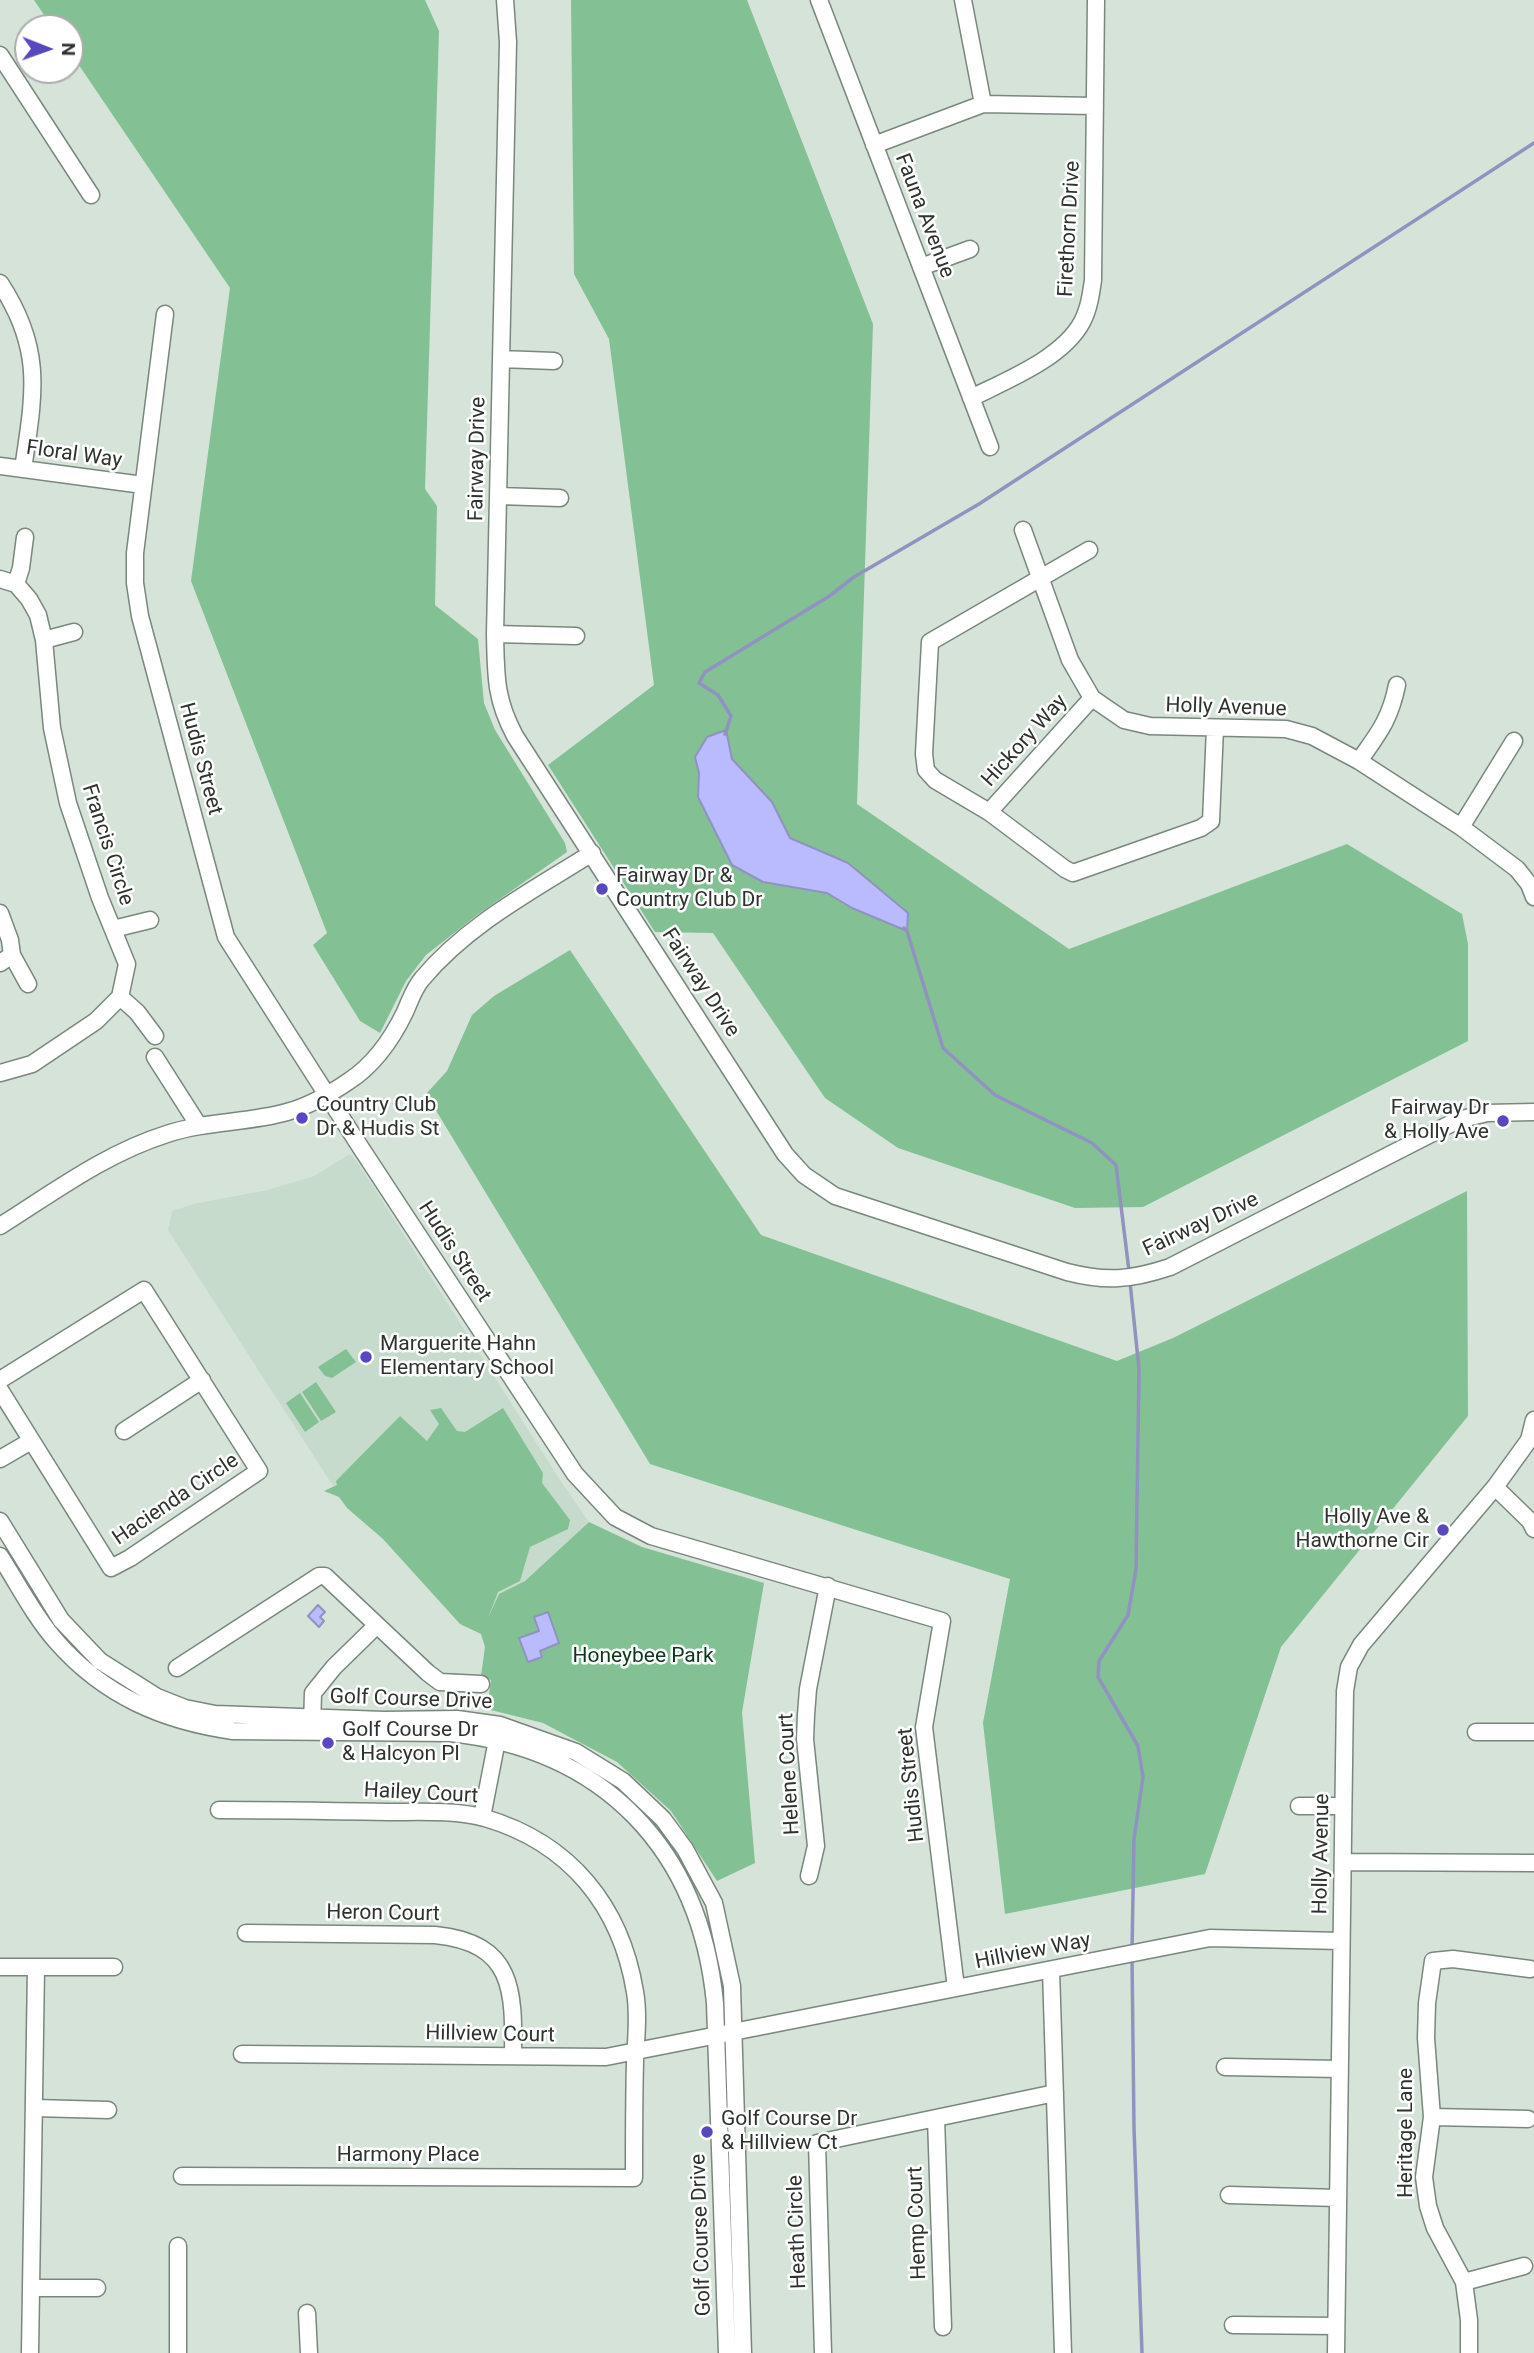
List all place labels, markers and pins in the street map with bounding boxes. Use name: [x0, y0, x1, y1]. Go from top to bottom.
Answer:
place label: Fairway Dr & Country Club Dr: [616, 864, 762, 914]
marker: Fairway Dr & Country Club Dr: [594, 881, 610, 897]
place label: Country Club Dr & Hudis St: [316, 1093, 439, 1143]
place label: Fairway Dr & Holly Ave: [1384, 1096, 1489, 1146]
marker: Country Club Dr & Hudis St: [294, 1110, 310, 1126]
marker: Fairway Dr & Holly Ave: [1495, 1113, 1511, 1129]
place label: Marguerite Hahn Elementary School: [380, 1332, 554, 1382]
marker: Marguerite Hahn Elementary School: [358, 1349, 374, 1365]
place label: Holly Ave & Hawthorne Cir: [1295, 1505, 1429, 1555]
marker: Holly Ave & Hawthorne Cir: [1435, 1522, 1451, 1538]
place label: Golf Course Dr & Halcyon Pl: [342, 1718, 478, 1768]
marker: Golf Course Dr & Halcyon Pl: [320, 1735, 336, 1751]
place label: Golf Course Dr & Hillview Ct: [721, 2107, 857, 2157]
marker: Golf Course Dr & Hillview Ct: [699, 2124, 715, 2140]

